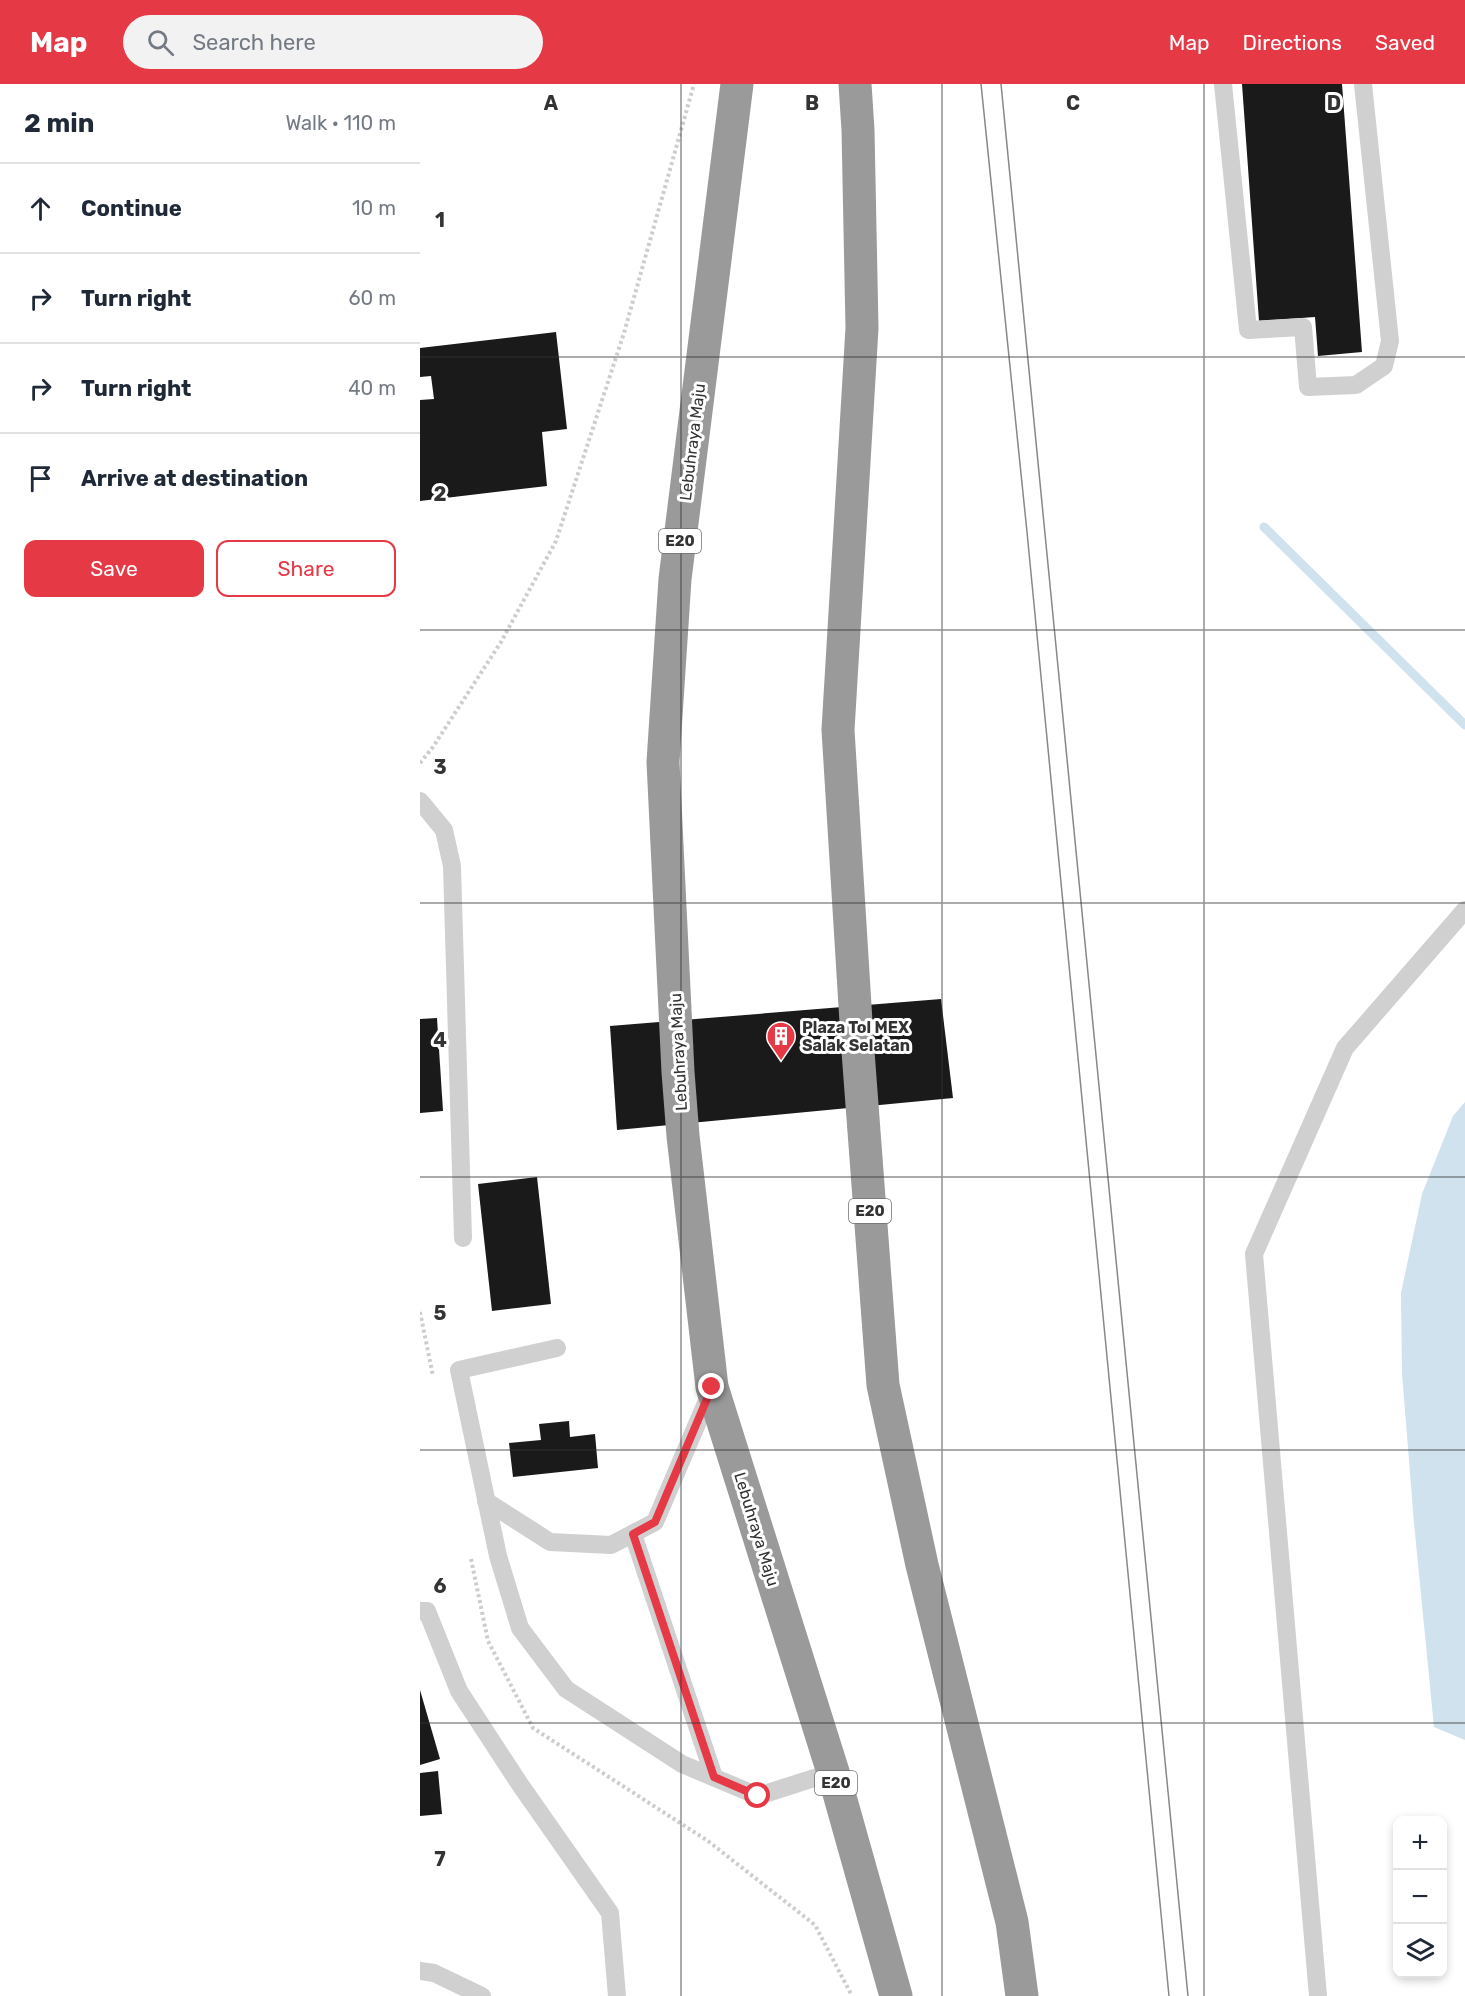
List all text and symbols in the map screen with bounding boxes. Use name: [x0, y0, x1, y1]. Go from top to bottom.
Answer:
search box: [123, 15, 543, 69]
text: Map: [30, 26, 87, 59]
icon: search: [144, 26, 177, 59]
text: Search here: [192, 29, 316, 56]
text: Map: [1169, 30, 1210, 55]
text: Directions: [1243, 30, 1342, 55]
text: Saved: [1375, 30, 1435, 55]
text: A: [544, 91, 559, 115]
text: B: [805, 91, 819, 115]
text: C: [1066, 91, 1080, 115]
text: D: [1327, 91, 1341, 115]
text: 2 min: [24, 108, 94, 139]
text: Walk · 110 m: [285, 111, 396, 135]
icon: ahead: [24, 192, 57, 225]
text: Continue: [81, 195, 182, 222]
text: 10 m: [352, 196, 396, 220]
text: 1: [435, 208, 445, 232]
icon: right: [24, 282, 57, 315]
text: Turn right: [81, 285, 191, 312]
text: 60 m: [349, 286, 396, 310]
icon: right: [24, 372, 57, 405]
text: Turn right: [81, 375, 191, 402]
text: 40 m: [348, 376, 396, 400]
street label: Lebuhraya Maju: [676, 382, 709, 502]
icon: arrive: [24, 462, 57, 495]
text: Arrive at destination: [81, 465, 308, 492]
text: 2: [434, 482, 447, 506]
road number: E20: [659, 529, 701, 553]
button: Save: [24, 540, 204, 597]
button: Share: [216, 540, 396, 597]
text: 3: [433, 755, 447, 779]
street label: Lebuhraya Maju: [666, 993, 691, 1111]
place label: Plaza Tol MEX Salak Selatan: [802, 1018, 910, 1055]
building icon: Plaza Tol MEX Salak Selatan: [765, 1020, 797, 1062]
text: 4: [433, 1028, 447, 1052]
road number: E20: [849, 1199, 891, 1223]
text: 5: [434, 1301, 447, 1325]
route end: [698, 1373, 724, 1399]
street label: Lebuhraya Maju: [730, 1470, 783, 1588]
text: 6: [433, 1574, 447, 1598]
road number: E20: [815, 1771, 857, 1795]
route start: [744, 1782, 770, 1808]
map controls: [1393, 1816, 1447, 1978]
button: +: [1393, 1816, 1447, 1870]
text: 7: [434, 1847, 446, 1871]
button: −: [1393, 1870, 1447, 1924]
button: layers: [1393, 1924, 1447, 1978]

